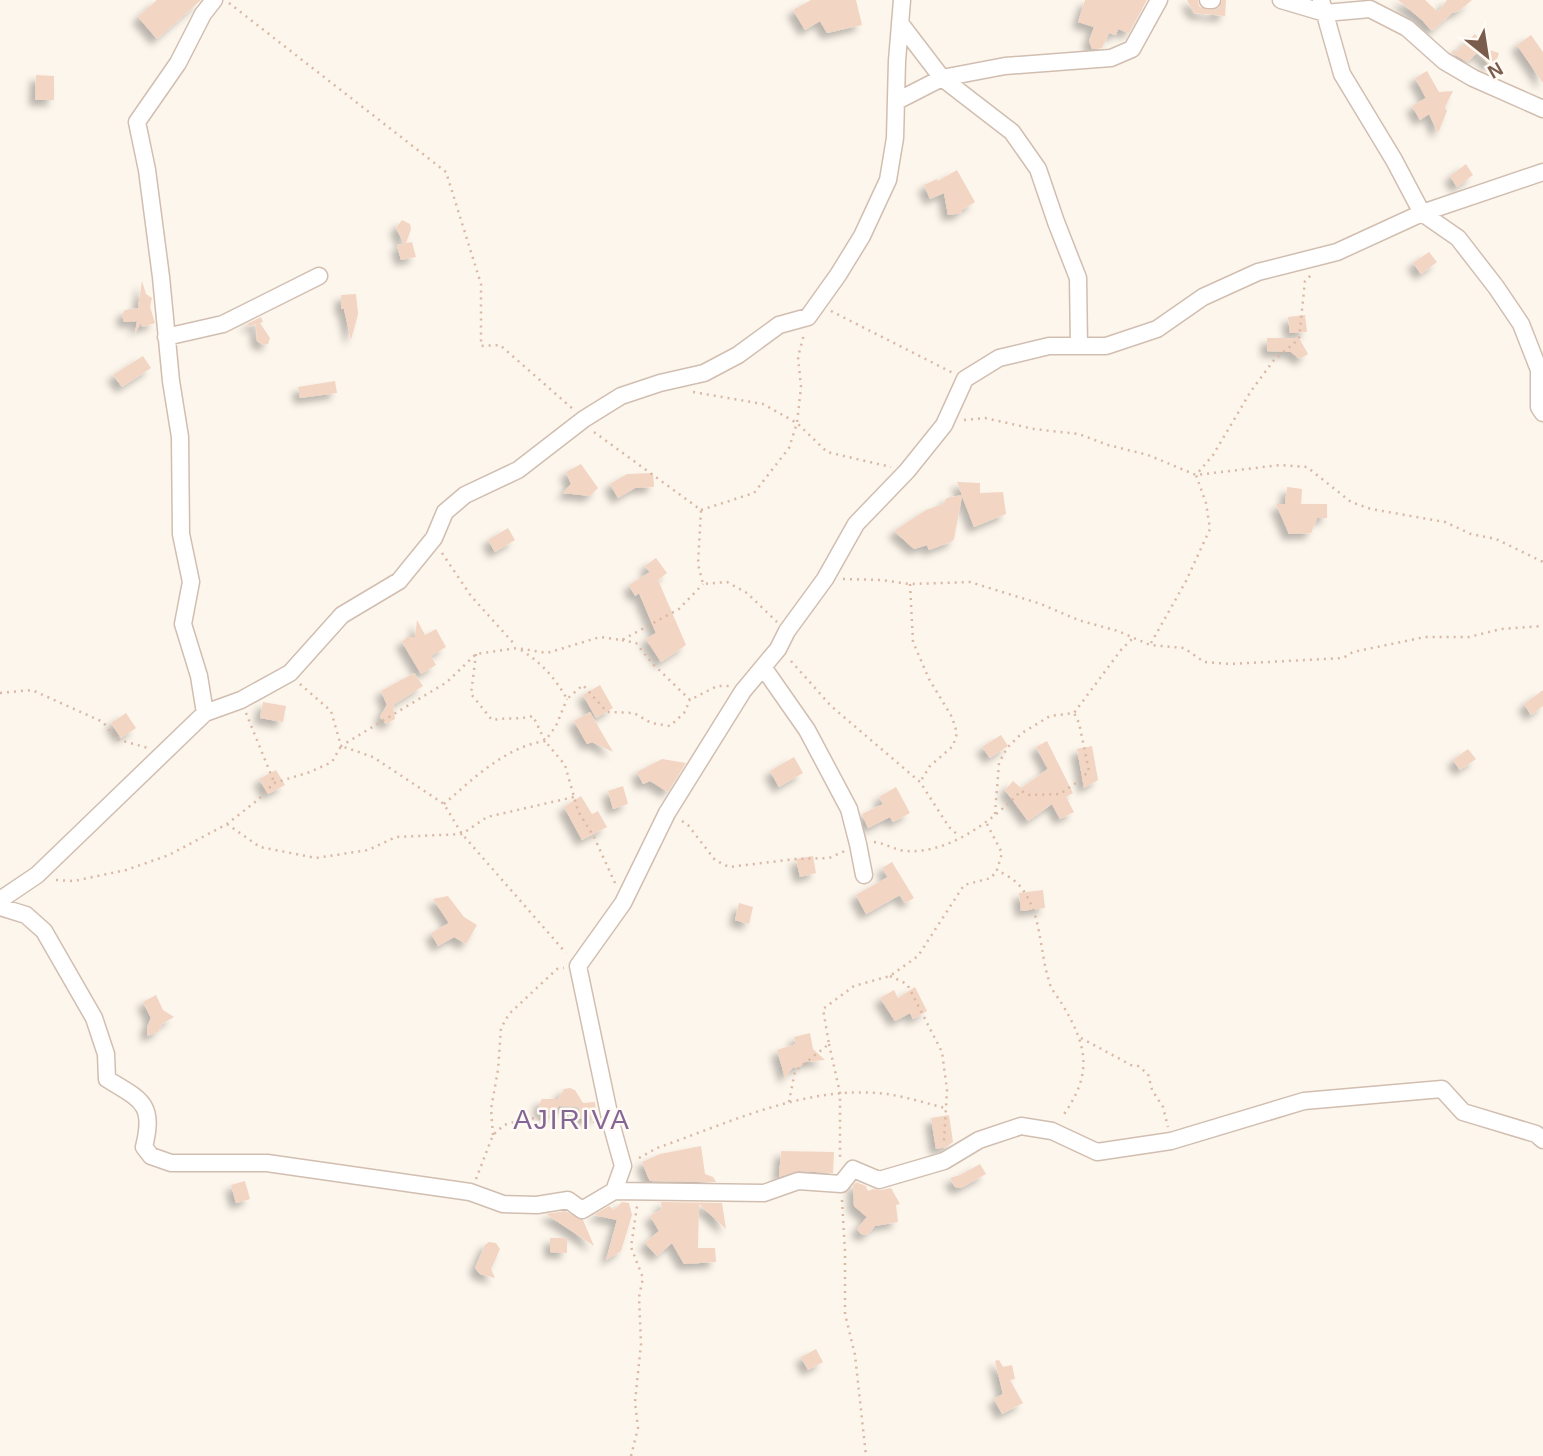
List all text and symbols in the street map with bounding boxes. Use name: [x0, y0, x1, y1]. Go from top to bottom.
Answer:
north arrow: [1452, 21, 1522, 91]
text: N: [1484, 58, 1506, 83]
district label: AJIRIVA: [513, 1104, 631, 1135]

